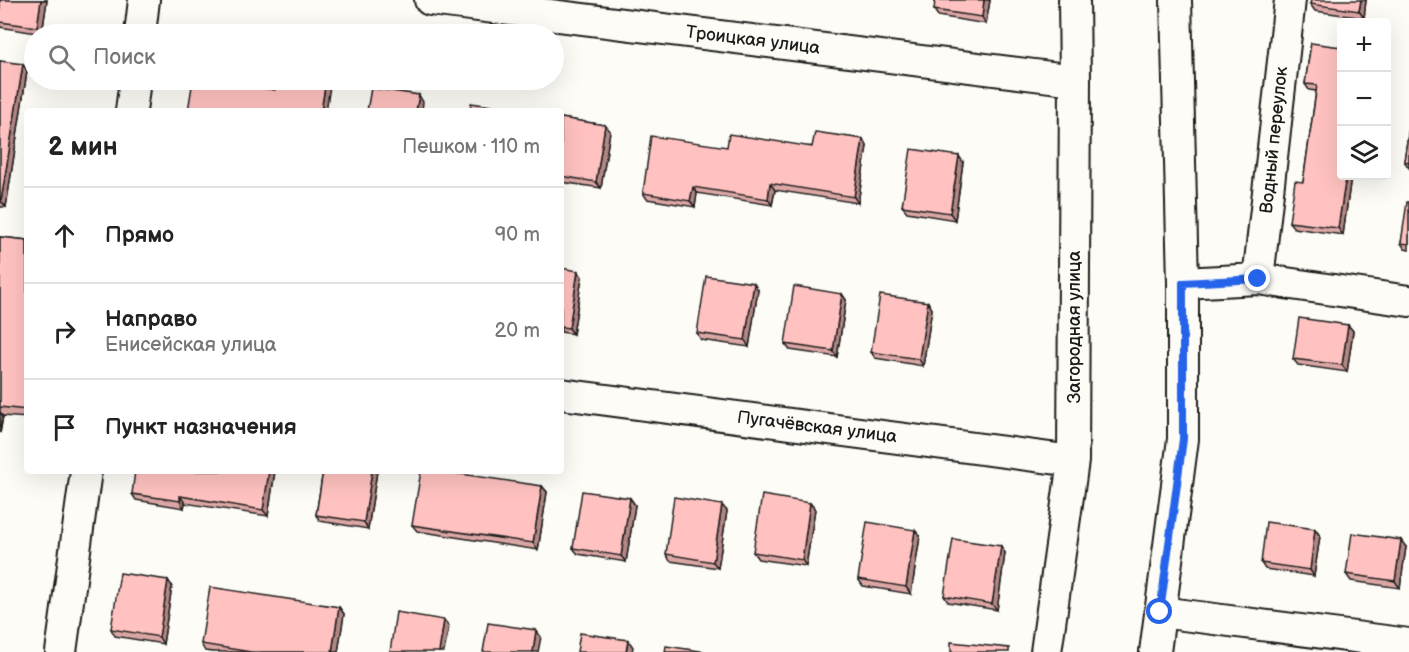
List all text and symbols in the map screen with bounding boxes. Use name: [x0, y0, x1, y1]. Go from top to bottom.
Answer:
map controls: [1337, 18, 1391, 180]
button: +: [1337, 18, 1391, 72]
street label: Троицкая улица: [685, 21, 822, 59]
search box: [24, 24, 564, 90]
icon: search: [45, 41, 78, 74]
text: Поиск: [93, 44, 156, 71]
street label: Водный переулок: [1256, 65, 1292, 215]
button: −: [1337, 72, 1391, 126]
button: layers: [1337, 126, 1391, 180]
text: 2 мин: [48, 132, 118, 163]
text: Пешком · 110 m: [402, 135, 540, 159]
icon: ahead: [48, 219, 81, 252]
text: Прямо: [105, 222, 174, 249]
text: 90 m: [495, 223, 540, 247]
street label: Загородная улица: [1064, 250, 1085, 403]
route end: [1244, 265, 1270, 291]
text: Направо: [105, 306, 197, 333]
icon: right: [48, 315, 81, 348]
text: 20 m: [495, 319, 540, 343]
text: Енисейская улица: [105, 333, 277, 357]
street label: Пугачёвская улица: [736, 407, 899, 447]
icon: arrive: [48, 411, 81, 444]
text: Пункт назначения: [105, 414, 297, 441]
route start: [1146, 598, 1172, 624]

